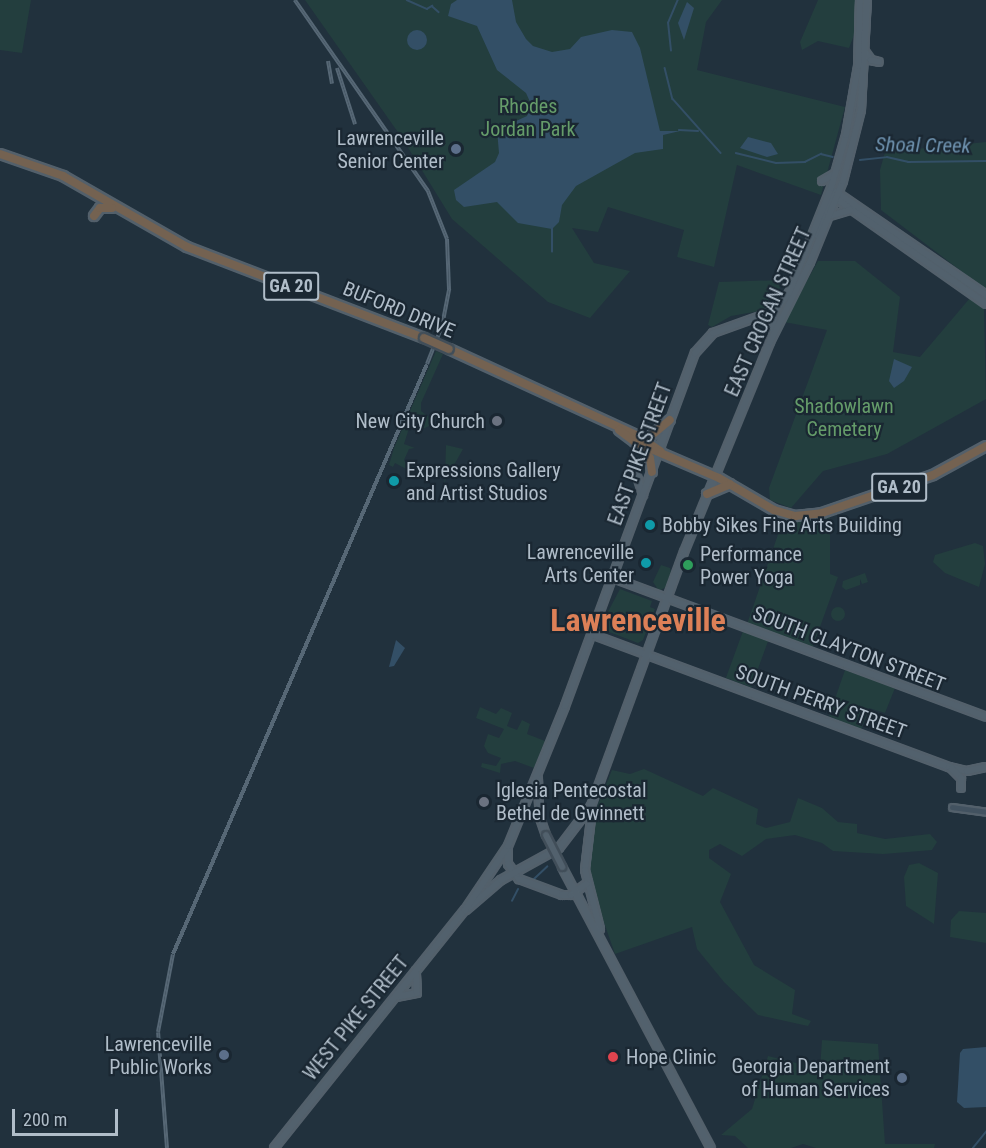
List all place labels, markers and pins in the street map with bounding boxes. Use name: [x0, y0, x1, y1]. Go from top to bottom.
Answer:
place label: Lawrenceville Senior Center: [337, 126, 444, 173]
marker: Lawrenceville Senior Center: [449, 142, 463, 156]
place label: New City Church: [355, 409, 485, 433]
marker: New City Church: [490, 414, 504, 428]
place label: Expressions Gallery and Artist Studios: [406, 458, 561, 505]
marker: Expressions Gallery and Artist Studios: [387, 474, 401, 488]
place label: Bobby Sikes Fine Arts Building: [662, 513, 902, 537]
marker: Bobby Sikes Fine Arts Building: [643, 518, 657, 532]
place label: Lawrenceville Arts Center: [527, 540, 634, 587]
place label: Performance Power Yoga: [700, 542, 802, 589]
marker: Lawrenceville Arts Center: [639, 556, 653, 570]
marker: Performance Power Yoga: [681, 558, 695, 572]
place label: Iglesia Pentecostal Bethel de Gwinnett: [496, 778, 647, 825]
marker: Iglesia Pentecostal Bethel de Gwinnett: [477, 795, 491, 809]
place label: Lawrenceville Public Works: [105, 1032, 212, 1079]
place label: Hope Clinic: [626, 1045, 716, 1069]
marker: Lawrenceville Public Works: [217, 1048, 231, 1062]
marker: Hope Clinic: [604, 1048, 622, 1066]
place label: Georgia Department of Human Services: [731, 1054, 890, 1101]
marker: Georgia Department of Human Services: [895, 1071, 909, 1085]

